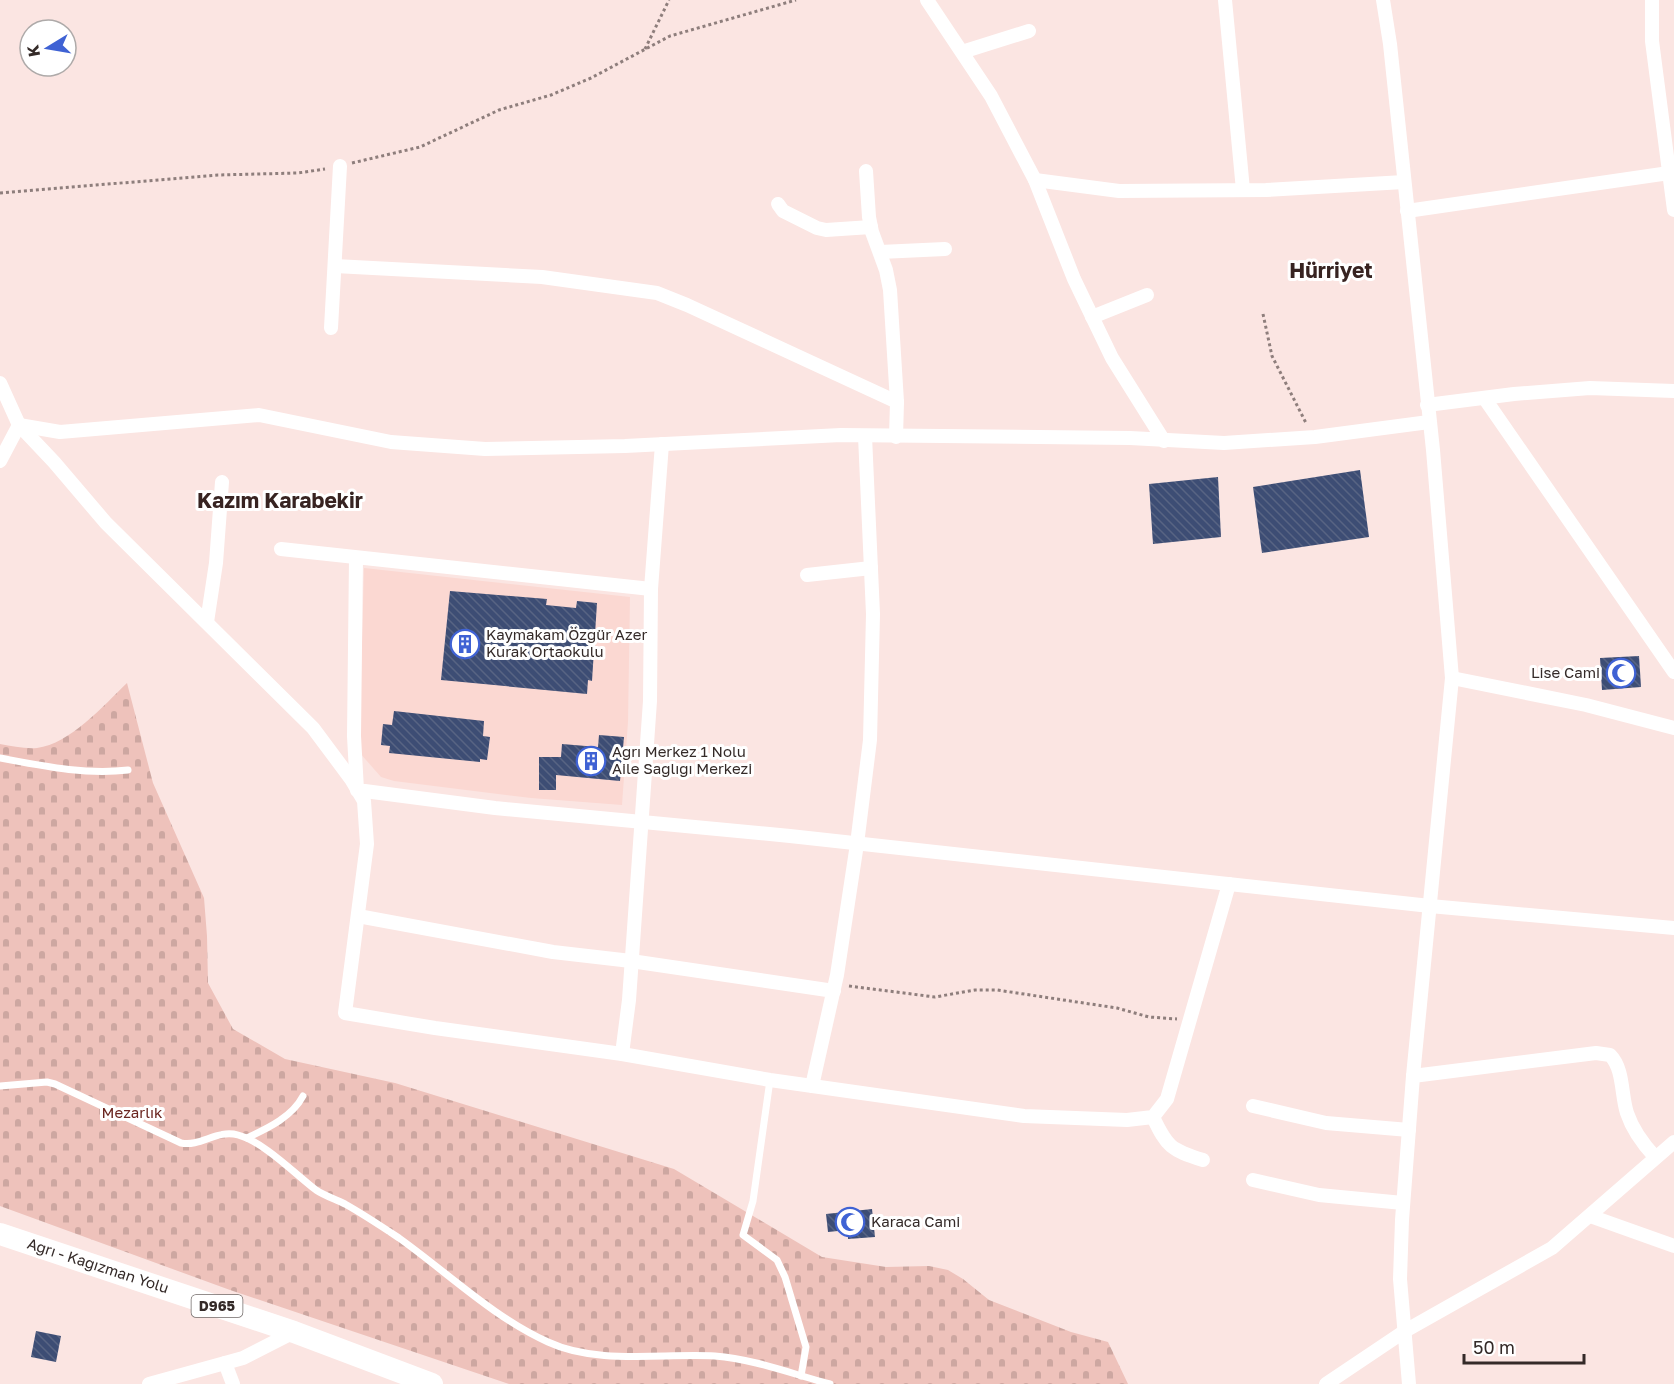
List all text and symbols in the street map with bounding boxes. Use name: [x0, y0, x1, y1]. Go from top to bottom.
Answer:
north arrow: [18, 18, 78, 78]
text: K: [22, 43, 44, 58]
district label: Hürriyet: [1289, 257, 1373, 283]
district label: Kazım Karabekir: [197, 487, 363, 513]
place label: Kaymakam Özgür Azer Kurak Ortaokulu: [486, 625, 647, 660]
building icon: Kaymakam Özgür Azer Kurak Ortaokulu: [449, 628, 481, 660]
mosque icon: Lise Cami: [1605, 657, 1637, 689]
place label: Lise Cami: [1531, 663, 1600, 681]
place label: Ağrı Merkez 1 Nolu Aile Sağlığı Merkezi: [612, 742, 752, 777]
building icon: Ağrı Merkez 1 Nolu Aile Sağlığı Merkezi: [575, 745, 607, 777]
park label: Mezarlık: [102, 1103, 163, 1121]
mosque icon: Karaca Cami: [834, 1206, 866, 1238]
place label: Karaca Cami: [871, 1212, 960, 1230]
street label: Ağrı - Kağızman Yolu: [25, 1234, 171, 1296]
road number: D965: [192, 1295, 242, 1317]
scale bar: [1464, 1327, 1584, 1365]
text: 50 m: [1473, 1336, 1515, 1358]

